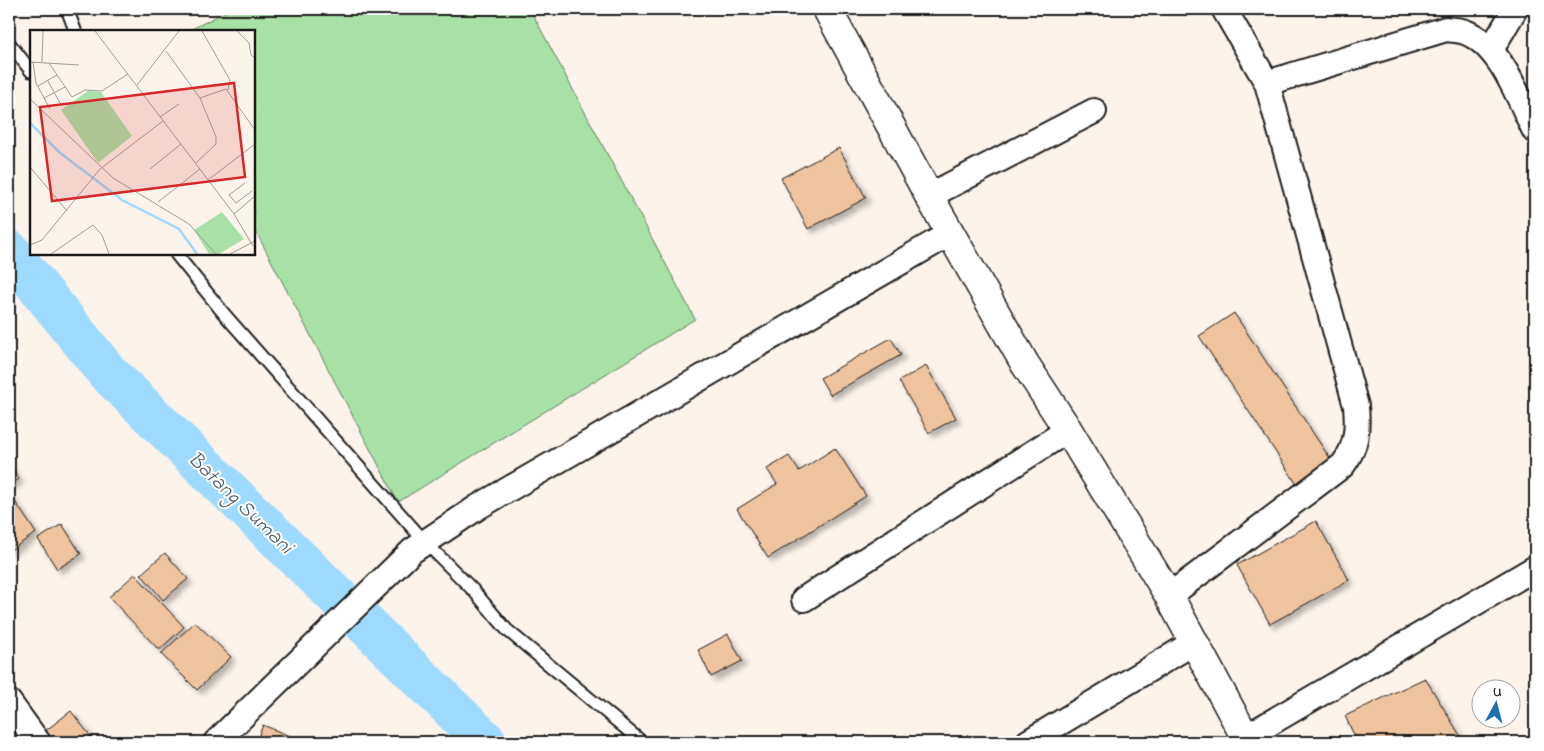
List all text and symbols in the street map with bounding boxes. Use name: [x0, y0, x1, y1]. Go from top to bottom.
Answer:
inset map: [30, 30, 255, 255]
water label: Batang Sumani: [180, 445, 301, 564]
north arrow: [1472, 678, 1522, 728]
text: U: [1492, 682, 1503, 704]

